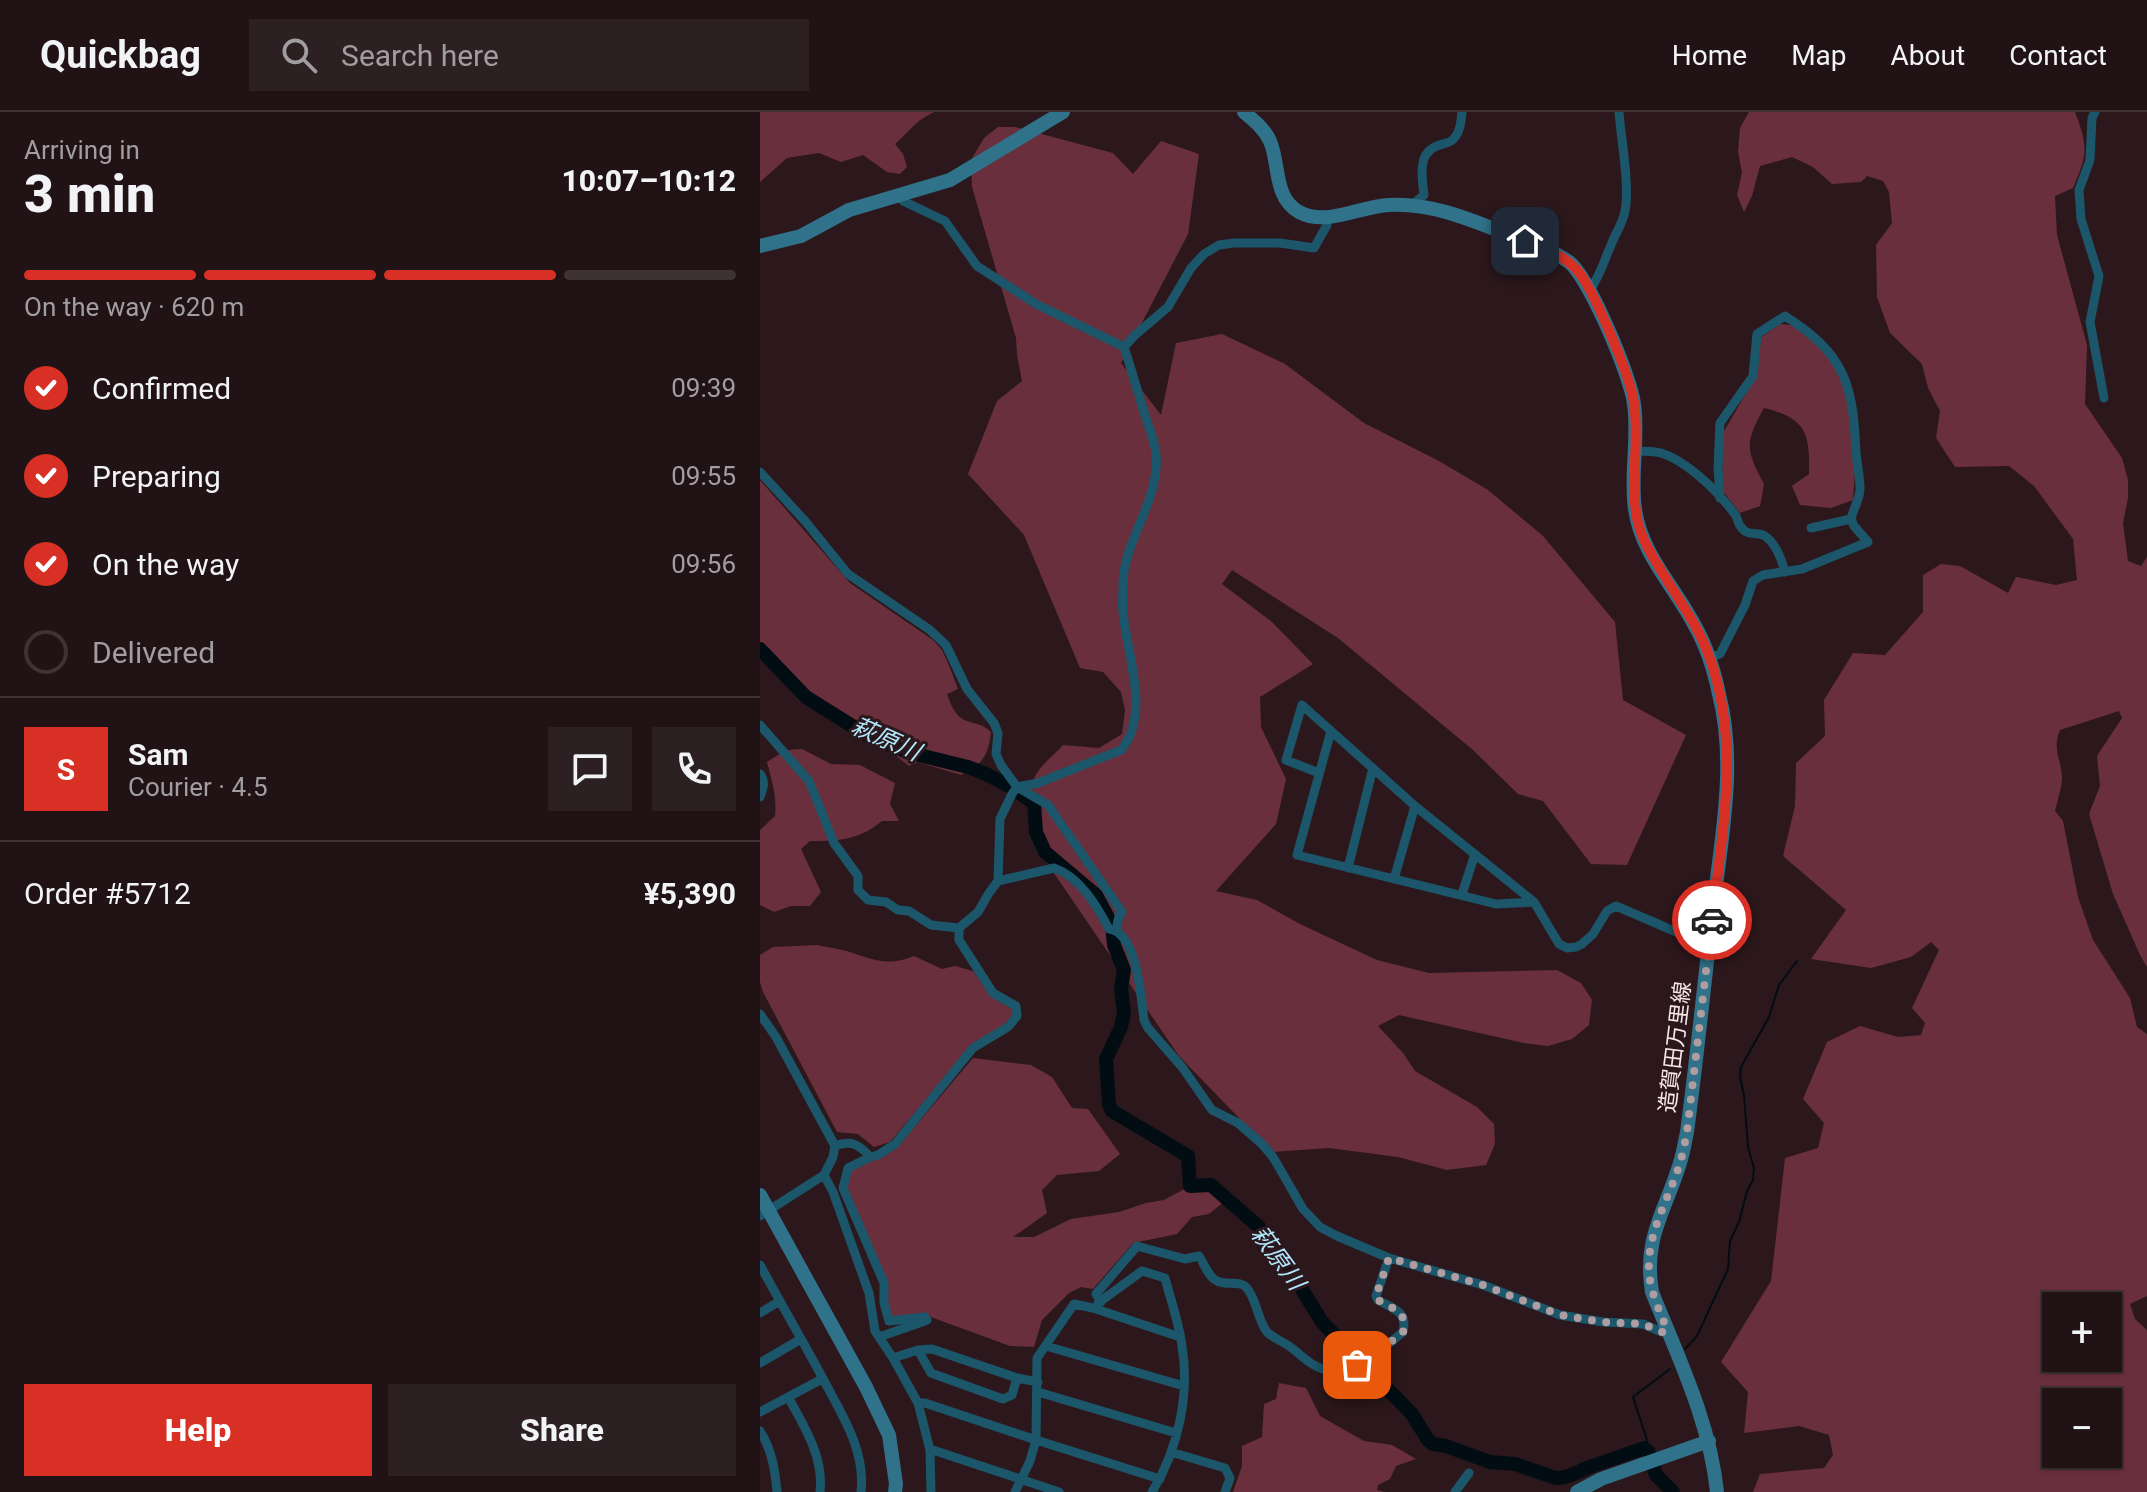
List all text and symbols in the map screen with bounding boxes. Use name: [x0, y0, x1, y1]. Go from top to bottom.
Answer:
search box: [249, 19, 809, 91]
text: Quickbag: [40, 33, 201, 77]
icon: search: [277, 33, 321, 77]
text: Search here: [341, 38, 499, 73]
text: Home: [1672, 39, 1747, 72]
text: Map: [1791, 39, 1847, 72]
text: About: [1891, 39, 1965, 72]
text: Contact: [2009, 39, 2107, 72]
text: Arriving in: [24, 135, 140, 165]
text: 10:07–10:12: [561, 163, 736, 198]
text: 3 min: [24, 164, 155, 225]
pin: [1491, 207, 1559, 275]
icon: home: [1503, 219, 1547, 263]
text: On the way · 620 m: [24, 292, 244, 322]
icon: check: [24, 366, 68, 410]
text: Confirmed: [92, 371, 231, 406]
text: 09:39: [671, 373, 736, 403]
icon: check: [24, 454, 68, 498]
text: Preparing: [92, 459, 221, 494]
text: 09:55: [671, 461, 736, 491]
icon: check: [24, 542, 68, 586]
text: On the way: [92, 547, 239, 582]
text: 09:56: [671, 549, 736, 579]
text: Delivered: [92, 635, 215, 670]
water label: 萩原川: [847, 712, 927, 768]
button: chat: [548, 727, 632, 811]
button: phone: [652, 727, 736, 811]
text: Sam: [128, 737, 189, 772]
text: S: [57, 752, 75, 787]
text: Courier · 4.5: [128, 772, 268, 802]
text: Order #5712: [24, 876, 191, 911]
text: ¥5,390: [644, 876, 736, 911]
courier: [1672, 880, 1752, 960]
icon: car: [1690, 898, 1734, 942]
street label: 造賀田万里線: [1655, 980, 1695, 1114]
water label: 萩原川: [1246, 1221, 1312, 1298]
map controls: [2042, 1292, 2122, 1468]
button: +: [2042, 1292, 2122, 1372]
pin: [1323, 1331, 1391, 1399]
icon: bag: [1335, 1343, 1379, 1387]
button: Help: [24, 1384, 372, 1476]
button: Share: [388, 1384, 736, 1476]
button: −: [2042, 1388, 2122, 1468]

